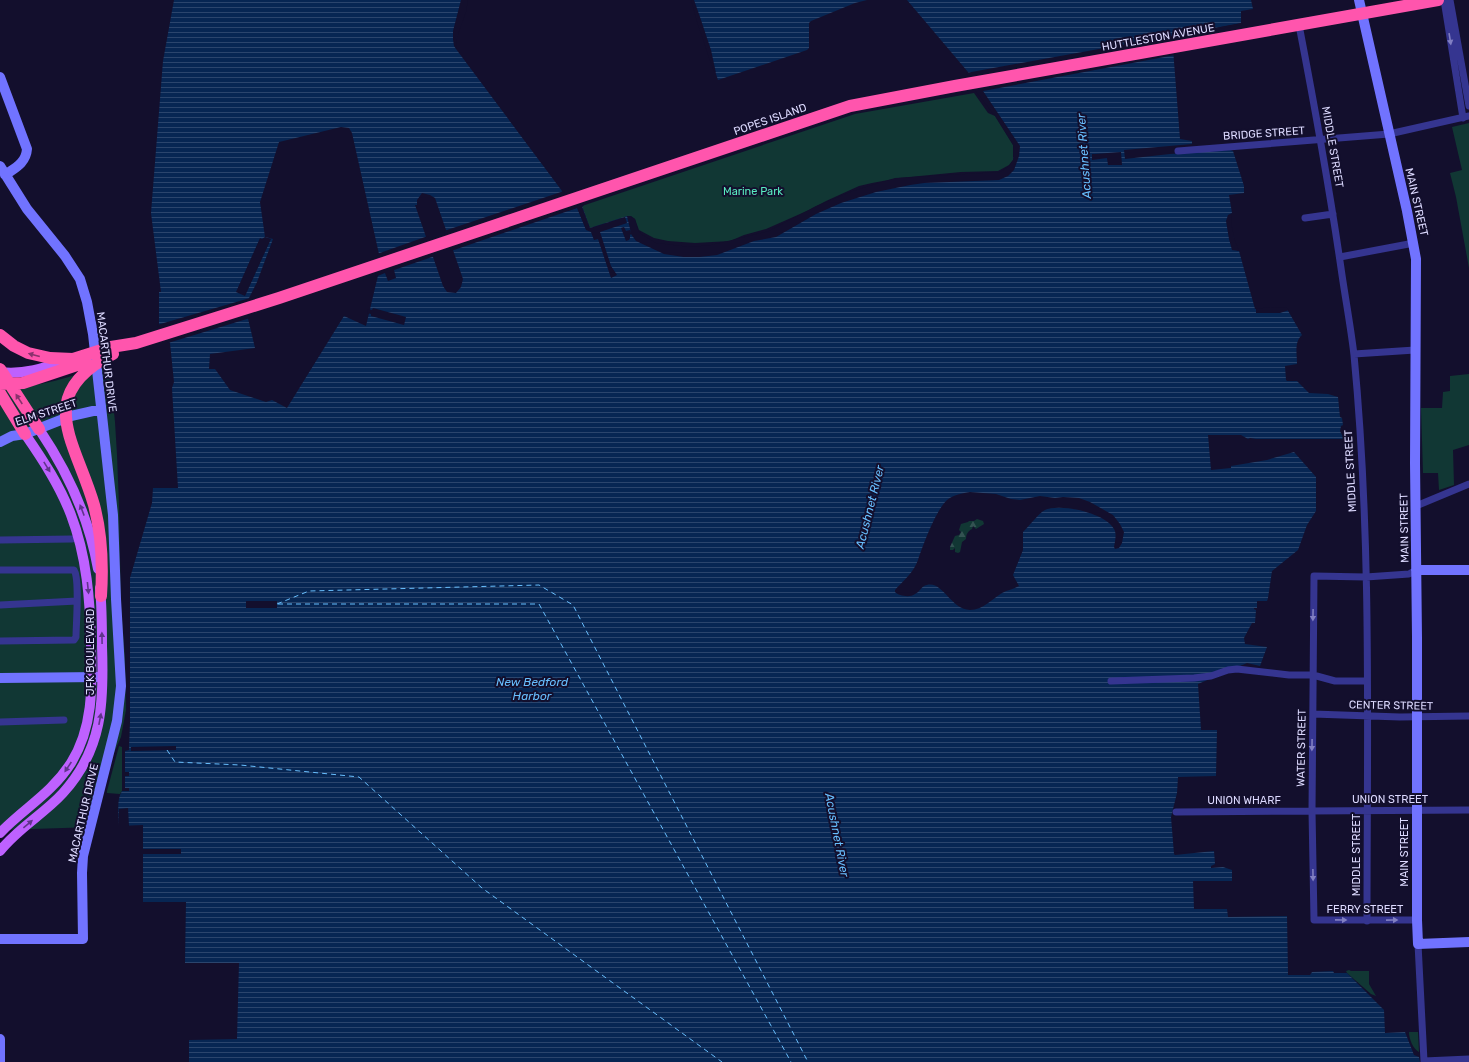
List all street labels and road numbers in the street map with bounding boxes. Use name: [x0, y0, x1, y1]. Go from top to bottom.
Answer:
street label: HUTTLESTON AVENUE: [1101, 21, 1216, 54]
street label: POPES ISLAND: [732, 101, 808, 138]
street label: MIDDLE STREET: [1319, 105, 1346, 189]
street label: BRIDGE STREET: [1223, 124, 1306, 143]
street label: MAIN STREET: [1402, 167, 1431, 238]
street label: MACARTHUR DRIVE: [94, 311, 119, 413]
street label: ELM STREET: [14, 396, 79, 429]
street label: MIDDLE STREET: [1342, 429, 1359, 512]
street label: MAIN STREET: [1397, 493, 1412, 563]
street label: JFK BOULEVARD: [84, 609, 97, 695]
street label: CENTER STREET: [1349, 698, 1434, 713]
street label: WATER STREET: [1294, 708, 1309, 787]
street label: MACARTHUR DRIVE: [66, 762, 101, 864]
street label: UNION STREET: [1352, 793, 1429, 806]
street label: UNION WHARF: [1207, 794, 1281, 807]
street label: MIDDLE STREET: [1350, 813, 1363, 896]
street label: MAIN STREET: [1398, 817, 1411, 887]
street label: FERRY STREET: [1327, 903, 1404, 916]

